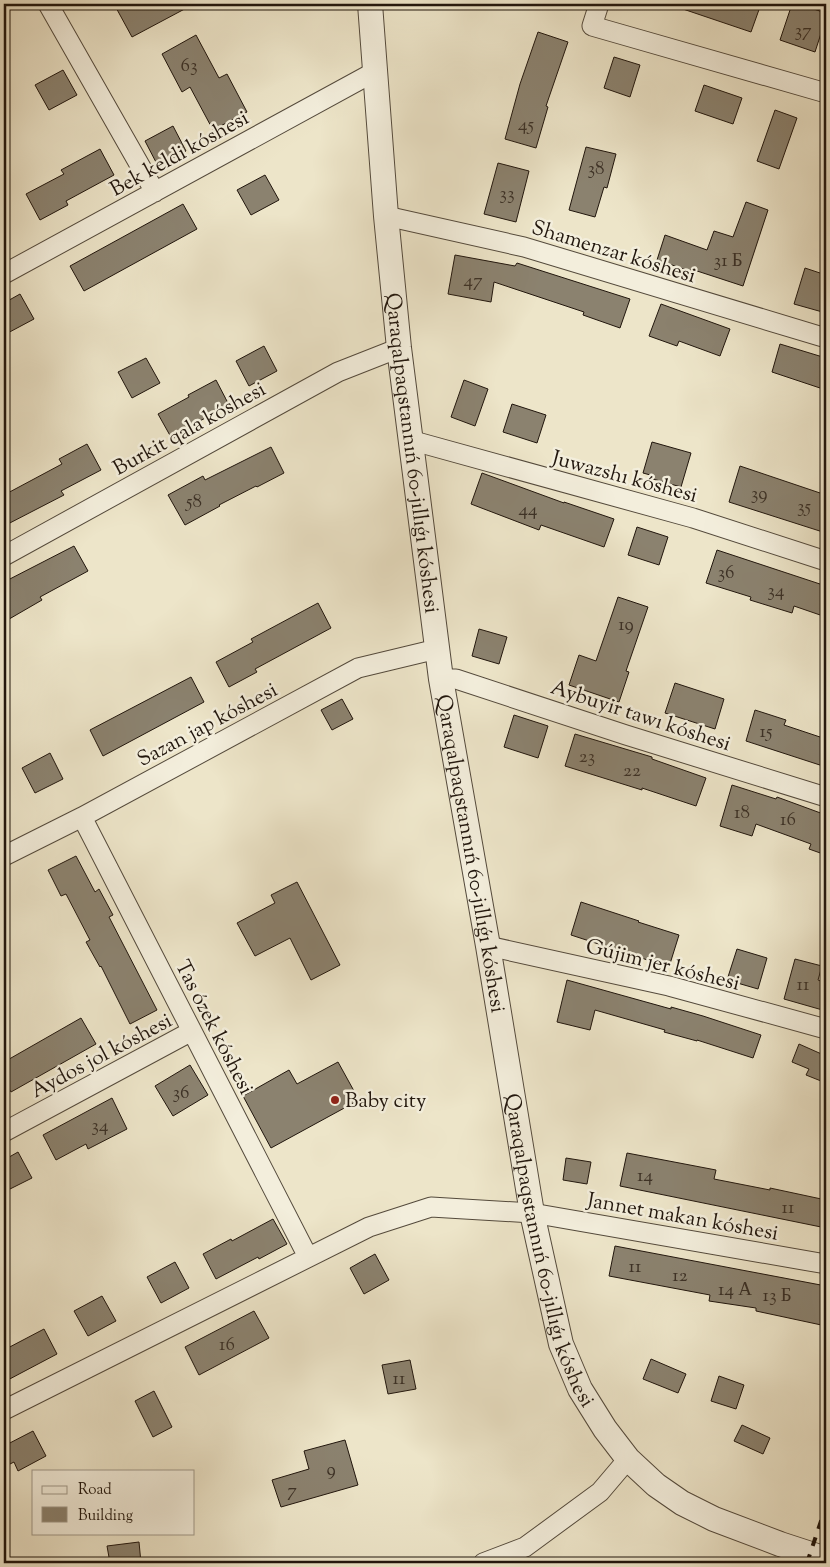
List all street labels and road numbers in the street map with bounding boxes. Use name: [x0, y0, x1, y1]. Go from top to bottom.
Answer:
street label: Bek keldi kóshesi: [105, 104, 255, 205]
street label: Shamenzar kóshesi: [528, 214, 699, 292]
street label: Qaraqalpaqstannıń 60-jıllıǵı kóshesi: [377, 291, 446, 615]
street label: Burkit qala kóshesi: [108, 375, 272, 484]
street label: Juwazshı kóshesi: [547, 444, 701, 512]
street label: Aybuyir tawı kóshesi: [546, 674, 734, 760]
street label: Sazan jap kóshesi: [132, 676, 283, 775]
street label: Qaraqalpaqstannıń 60-jıllıǵı kóshesi: [427, 692, 512, 1015]
street label: Gújim jer kóshesi: [582, 932, 743, 1000]
street label: Tas ózek kóshesi: [166, 955, 260, 1100]
street label: Aydos jol kóshesi: [26, 1007, 178, 1107]
street label: Qaraqalpaqstannıń 60-jıllıǵı kóshesi: [496, 1092, 601, 1414]
street label: Jannet makan kóshesi: [584, 1186, 781, 1250]

